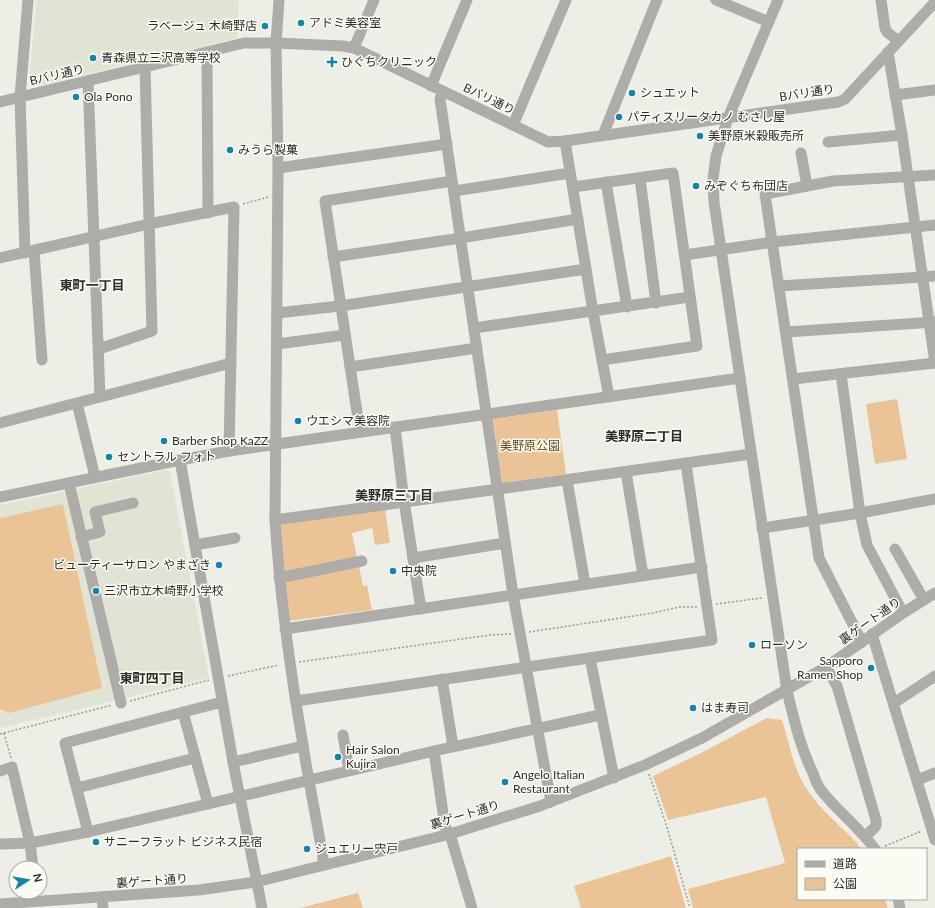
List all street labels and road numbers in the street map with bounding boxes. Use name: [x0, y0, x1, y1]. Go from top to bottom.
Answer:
street label: Bバリ通り: [28, 61, 86, 88]
street label: Bバリ通り: [461, 80, 518, 118]
street label: Bバリ通り: [778, 81, 836, 104]
street label: 裏ゲート通り: [836, 594, 904, 647]
street label: 裏ゲート通り: [428, 797, 501, 832]
street label: 裏ゲート通り: [116, 871, 188, 890]

